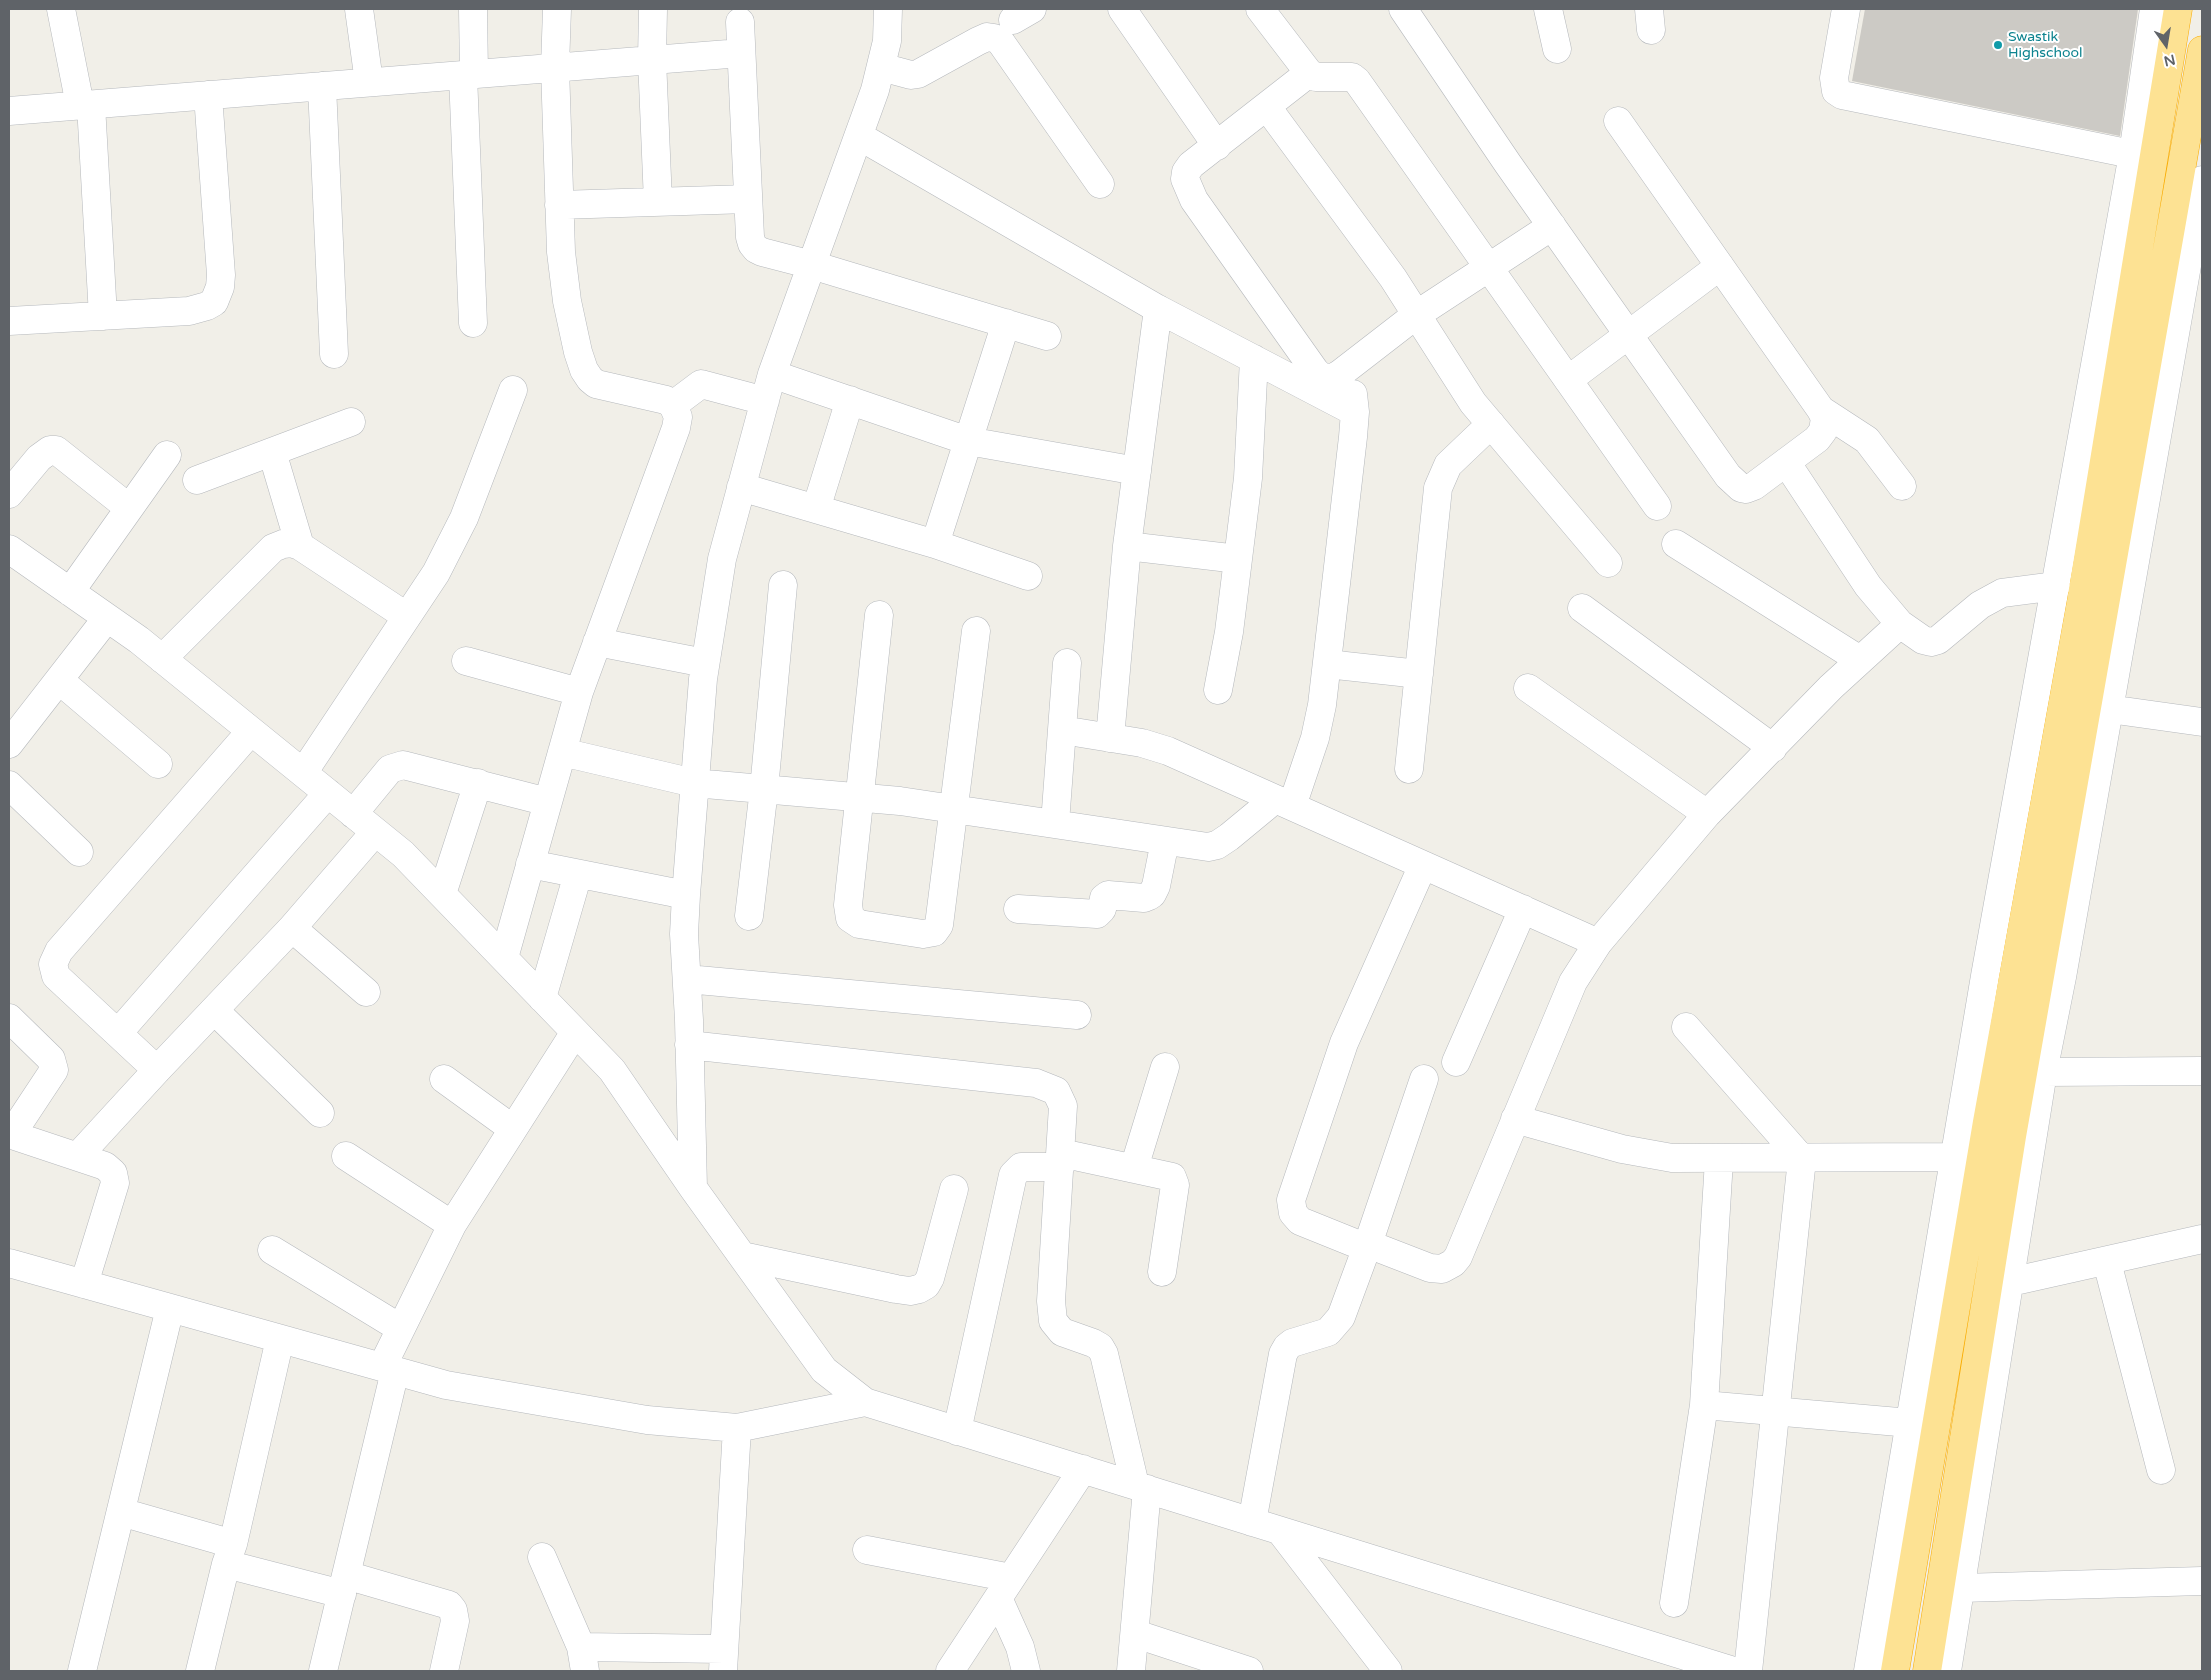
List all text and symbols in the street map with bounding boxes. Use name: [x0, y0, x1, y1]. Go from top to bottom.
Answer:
north arrow: [2141, 20, 2191, 70]
place label: Swastik Highschool: [2008, 29, 2082, 62]
marker: Swastik Highschool: [1992, 39, 2004, 51]
text: N: [2162, 51, 2177, 70]

